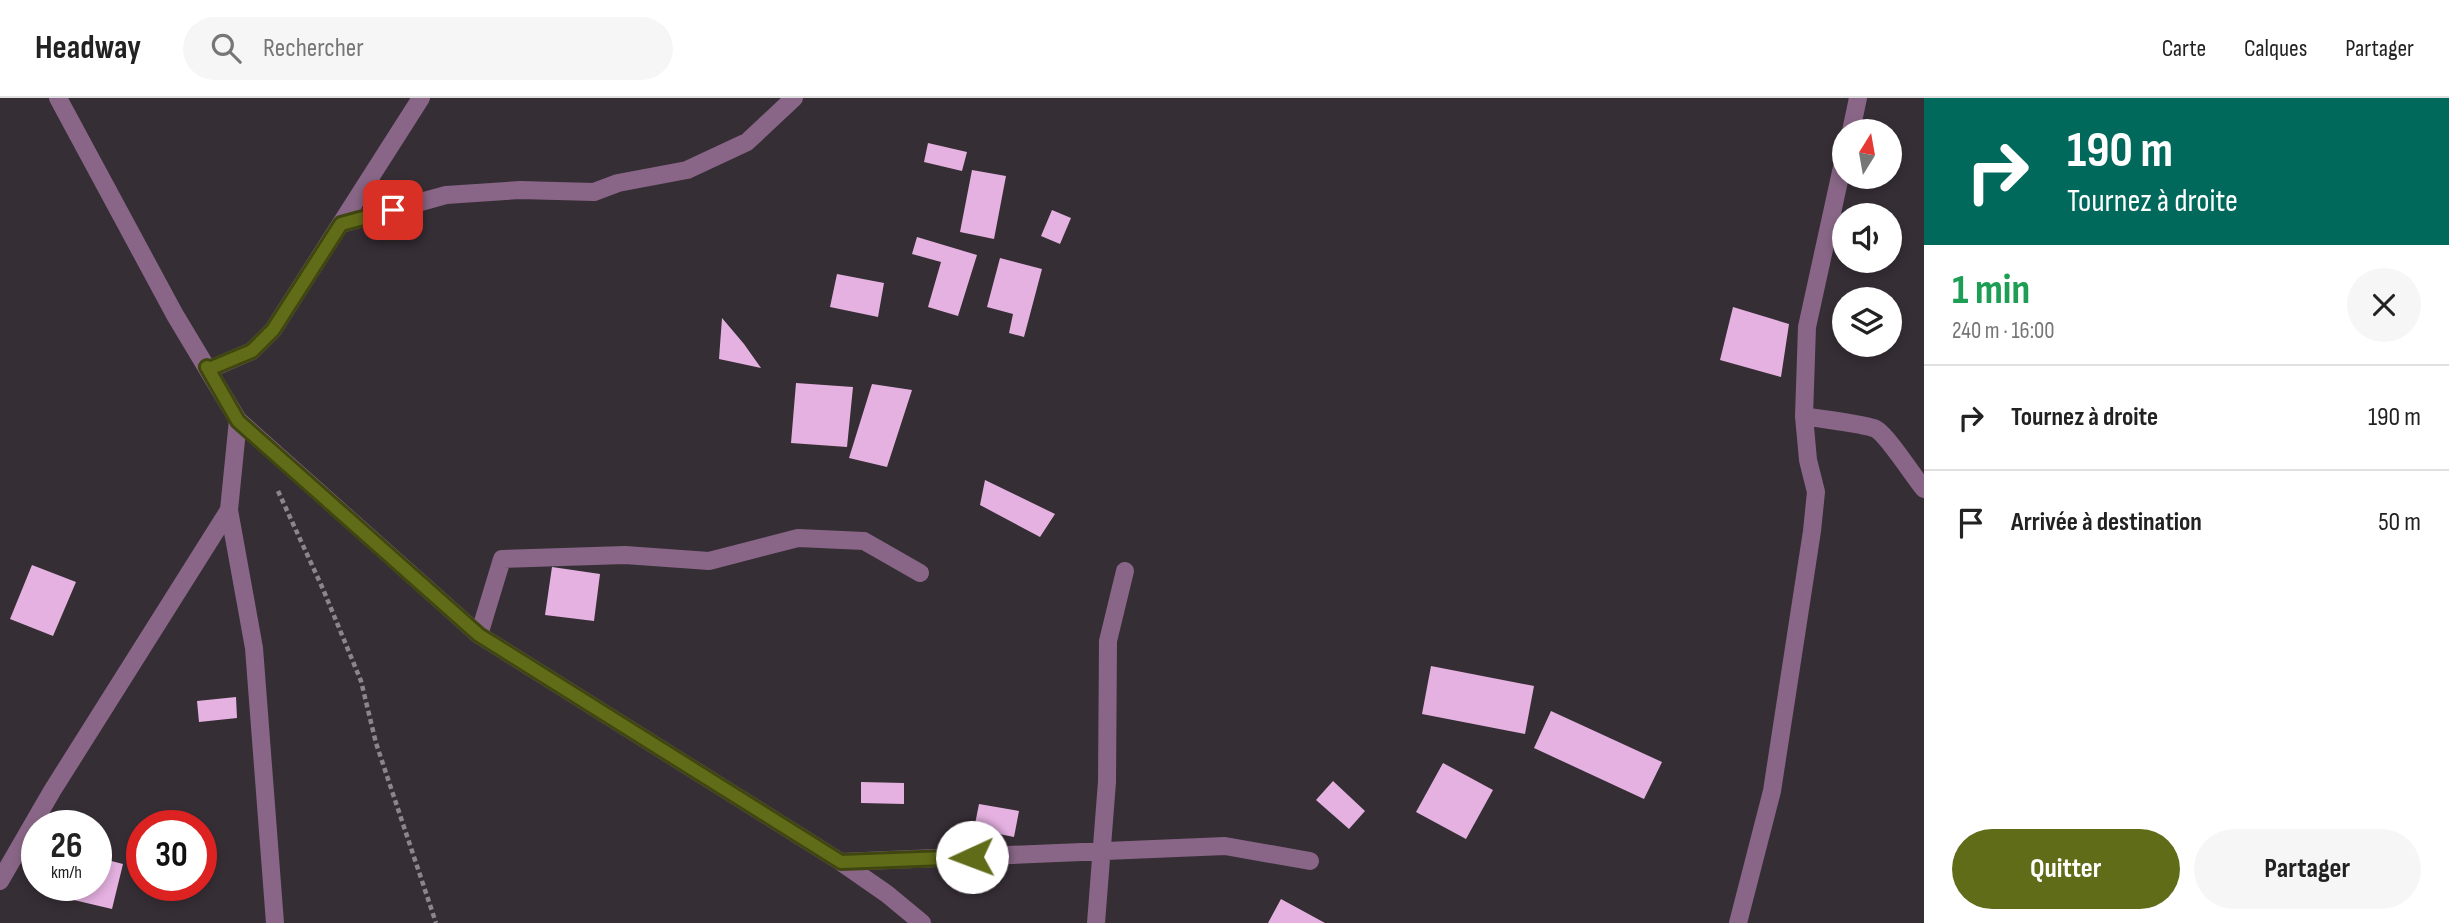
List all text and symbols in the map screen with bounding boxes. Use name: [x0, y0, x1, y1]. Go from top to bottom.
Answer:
search box: [183, 17, 673, 80]
text: Headway: [35, 28, 141, 68]
icon: search: [207, 29, 245, 67]
text: Rechercher: [263, 33, 364, 64]
text: Carte: [2162, 34, 2206, 63]
text: Calques: [2244, 34, 2307, 63]
text: Partager: [2345, 34, 2414, 63]
north arrow: [1832, 119, 1902, 189]
map controls: [1832, 119, 1902, 357]
text: 190 m: [2067, 122, 2173, 181]
icon: right: [1952, 126, 2043, 217]
pin: [363, 180, 423, 240]
text: Tournez à droite: [2067, 182, 2238, 221]
icon: arrive: [374, 191, 412, 229]
button: sound: [1832, 203, 1902, 273]
text: 1 min: [1952, 265, 2030, 316]
button: close: [2347, 268, 2421, 342]
button: layers: [1832, 287, 1902, 357]
text: 240 m · 16:00: [1952, 317, 2055, 345]
icon: right: [1952, 399, 1990, 437]
text: Tournez à droite: [2011, 402, 2158, 433]
text: 190 m: [2368, 402, 2421, 433]
icon: arrive: [1952, 504, 1990, 542]
text: Arrivée à destination: [2011, 507, 2202, 538]
text: 50 m: [2378, 507, 2421, 538]
speed limit sign: 30: [126, 810, 217, 901]
position arrow: [935, 820, 1009, 894]
text: 26: [51, 825, 82, 868]
button: Quitter: [1952, 829, 2180, 909]
button: Partager: [2194, 829, 2421, 909]
text: km/h: [51, 862, 82, 883]

